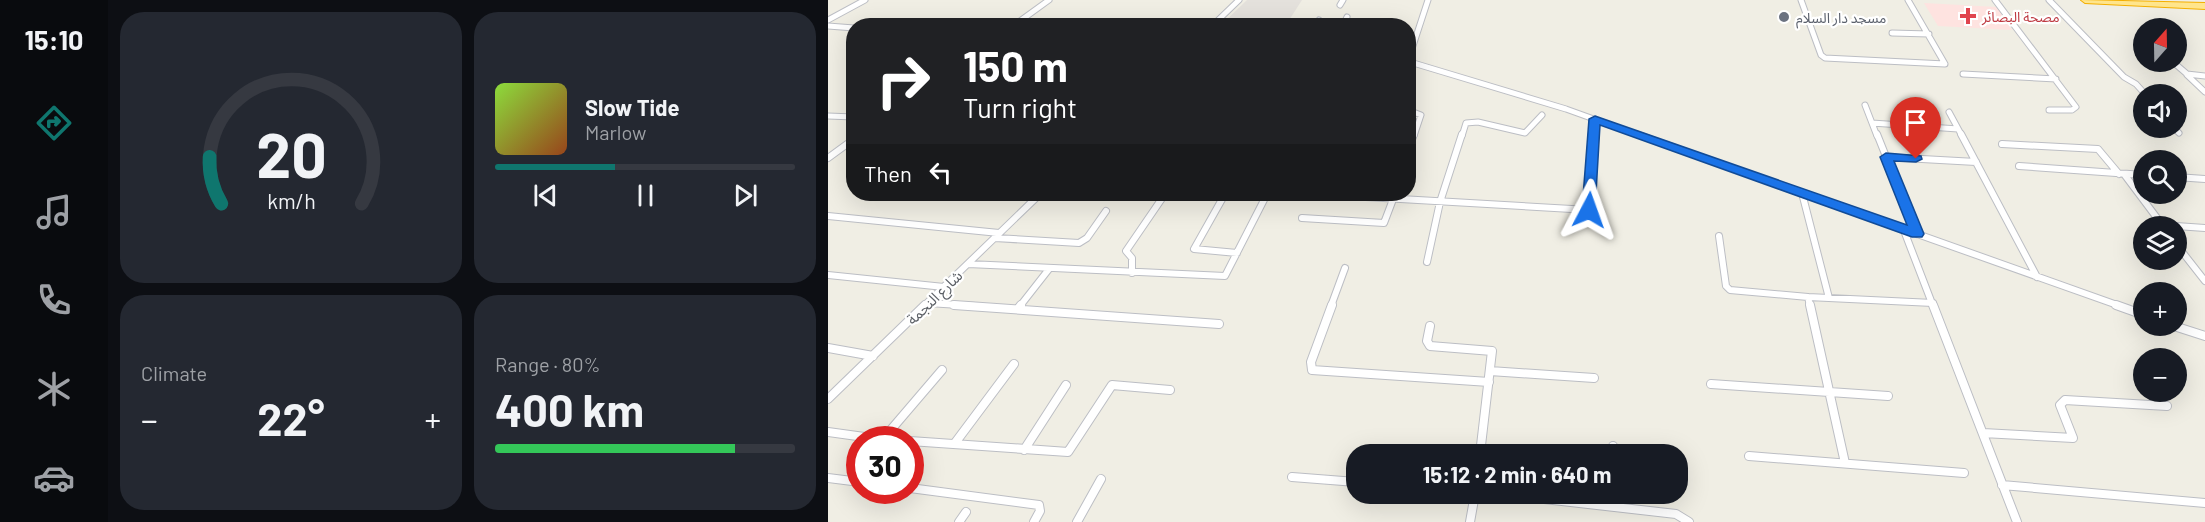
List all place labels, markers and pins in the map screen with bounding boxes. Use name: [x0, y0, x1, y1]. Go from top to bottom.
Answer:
marker: مصحة البصائر: [1959, 7, 1977, 25]
place label: مصحة البصائر: [1981, 8, 2060, 26]
place label: مسجد دار السلام: [1796, 9, 1886, 29]
marker: مسجد دار السلام: [1777, 10, 1791, 24]
pin: [1890, 97, 1941, 159]

